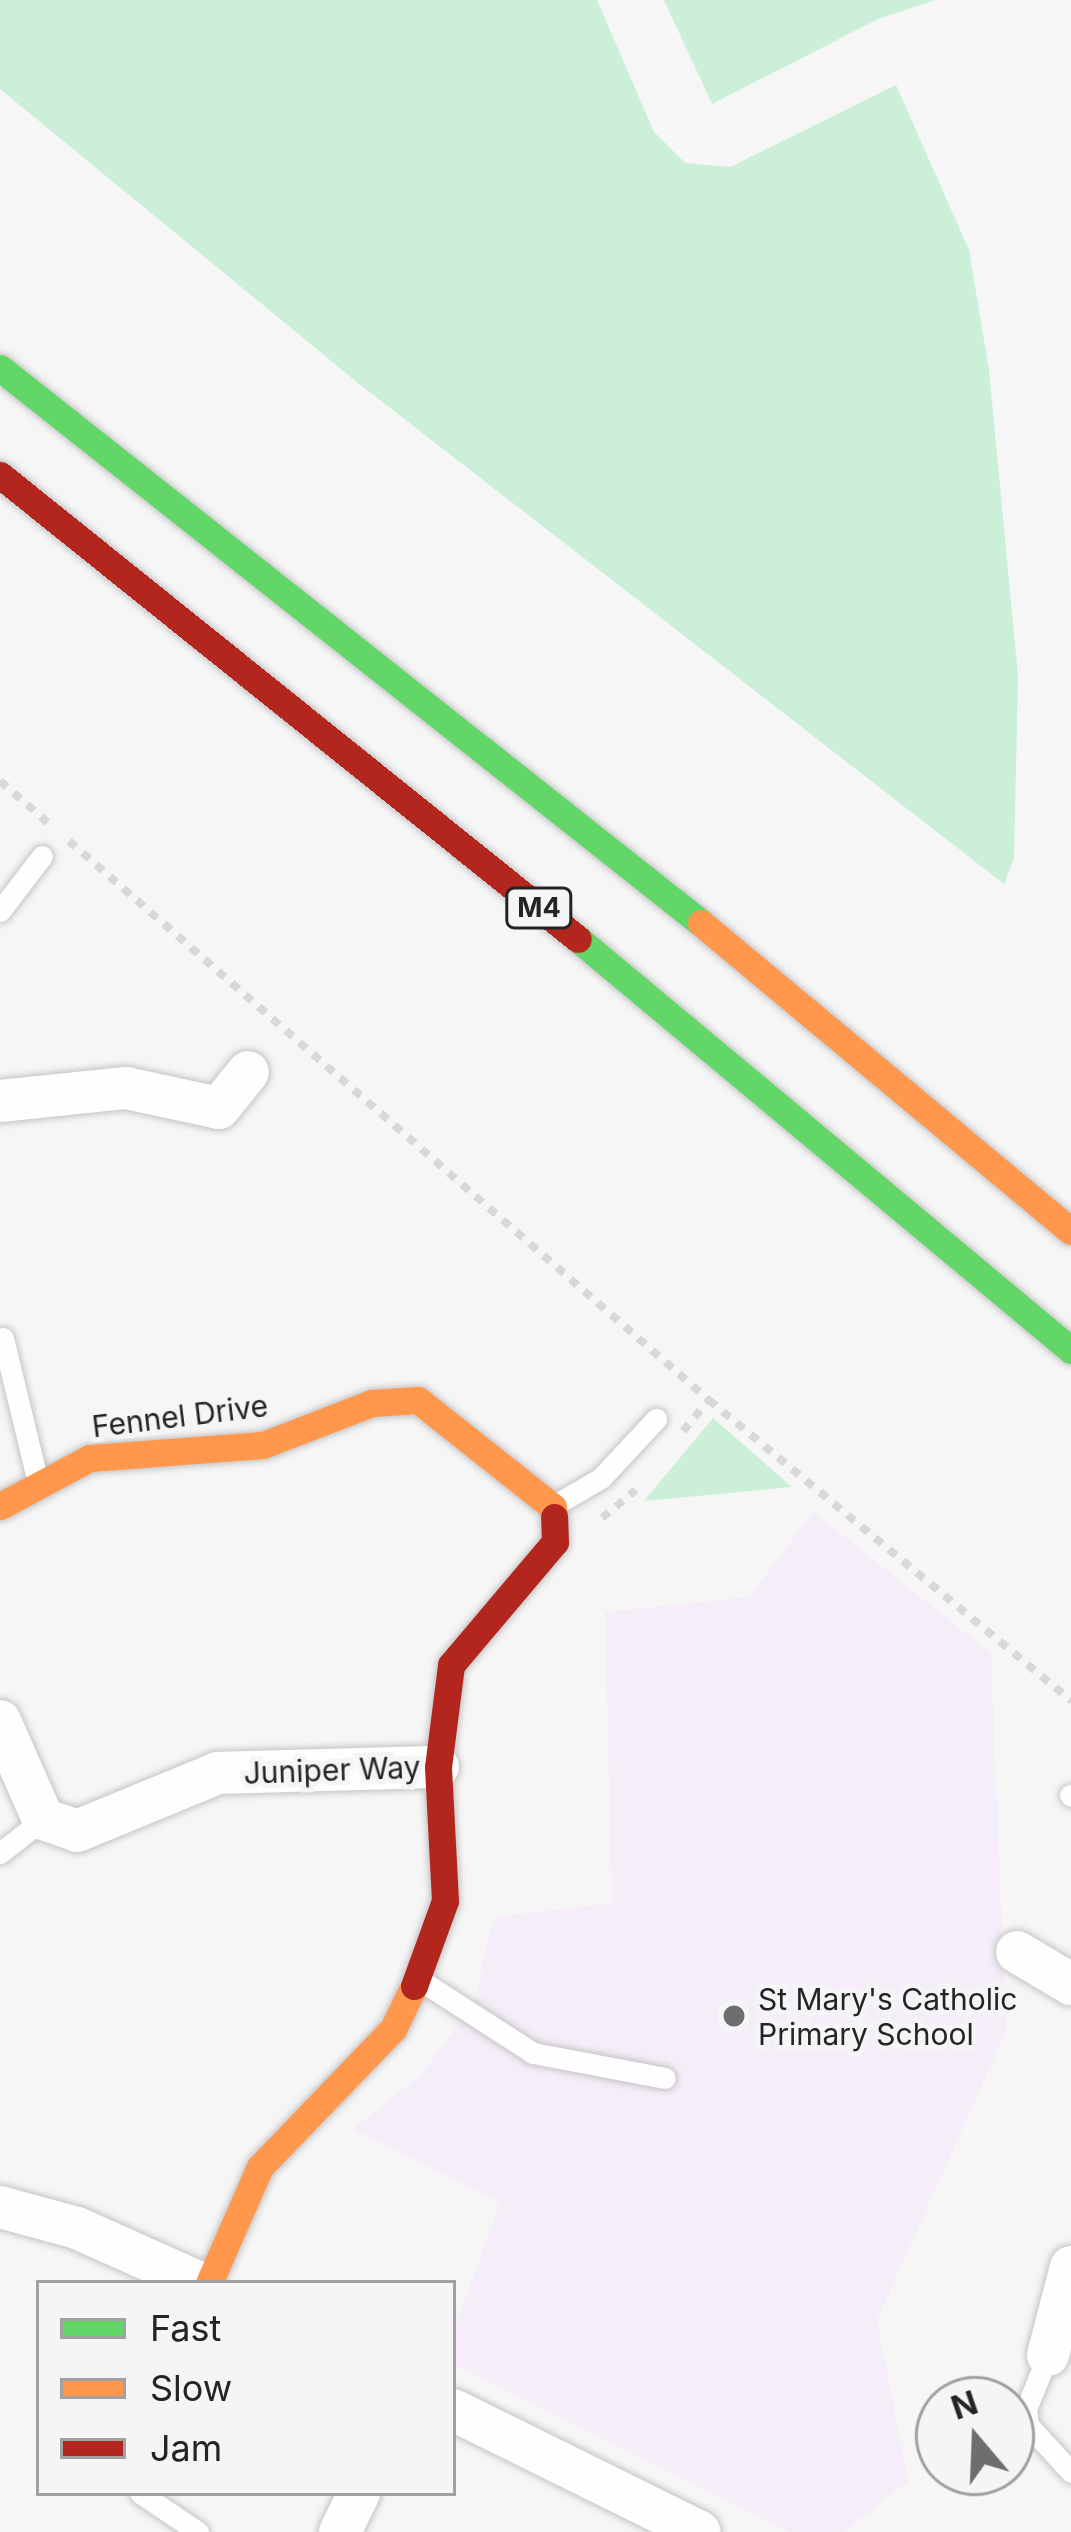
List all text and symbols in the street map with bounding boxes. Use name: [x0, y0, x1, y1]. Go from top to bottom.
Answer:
road number: M4: [503, 887, 575, 929]
street label: Fennel Drive: [90, 1387, 270, 1445]
street label: Juniper Way: [243, 1749, 421, 1791]
place label: St Mary's Catholic Primary School: [758, 1981, 1017, 2052]
marker: St Mary's Catholic Primary School: [721, 2003, 747, 2029]
legend: [36, 2280, 456, 2496]
text: Fast: [150, 2306, 221, 2350]
text: Slow: [150, 2366, 232, 2410]
north arrow: [915, 2376, 1035, 2496]
text: N: [946, 2382, 983, 2428]
text: Jam: [150, 2426, 222, 2470]

